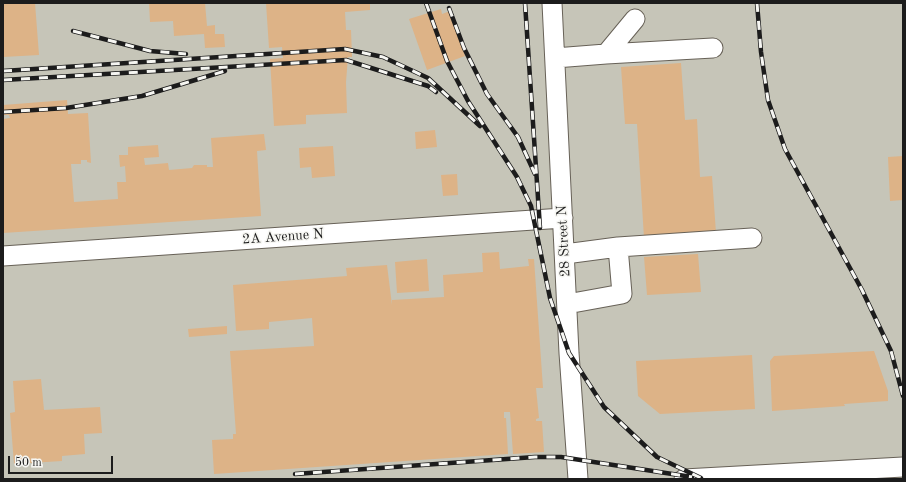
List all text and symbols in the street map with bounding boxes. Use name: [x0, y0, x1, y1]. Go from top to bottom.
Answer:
street label: 28 Street N: [554, 205, 574, 277]
street label: 2A Avenue N: [242, 226, 324, 248]
scale bar: [10, 448, 115, 474]
text: 50 m: [15, 457, 42, 469]

